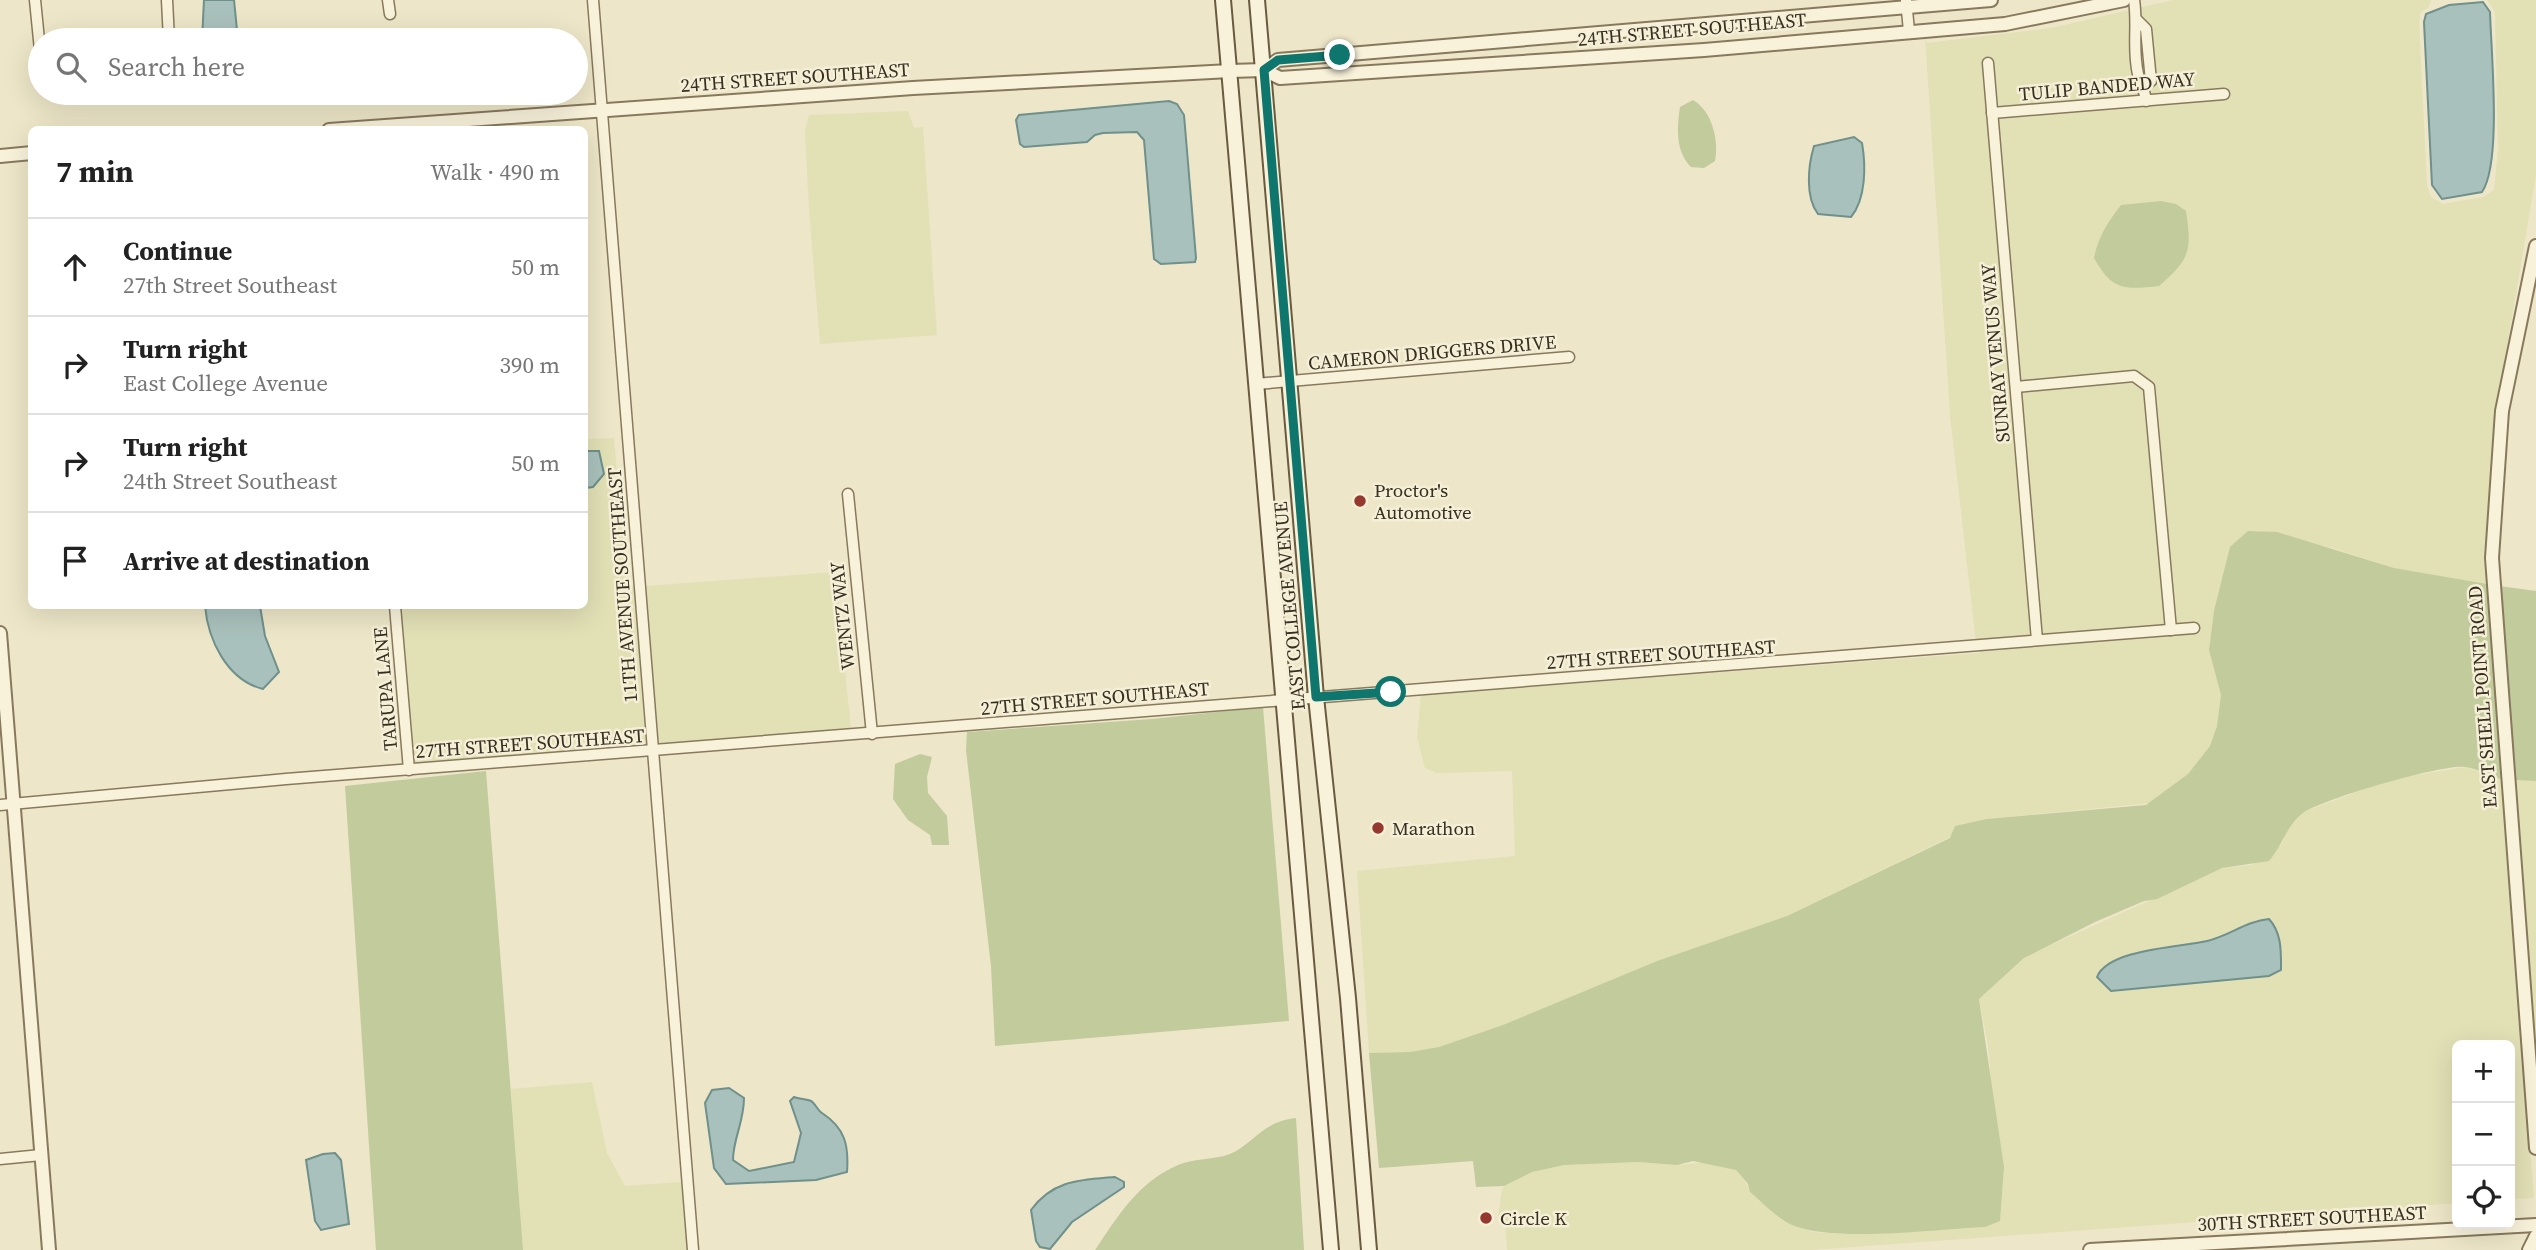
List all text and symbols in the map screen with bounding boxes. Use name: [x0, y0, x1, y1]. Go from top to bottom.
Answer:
street label: 24TH STREET SOUTHEAST: [1576, 6, 1808, 52]
search box: [28, 28, 588, 105]
route end: [1324, 39, 1355, 70]
icon: search: [52, 48, 90, 86]
text: Search here: [108, 49, 245, 85]
street label: 24TH STREET SOUTHEAST: [680, 56, 911, 98]
street label: TULIP BANDED WAY: [2018, 65, 2196, 107]
text: 7 min: [56, 151, 134, 192]
text: Walk · 490 m: [430, 156, 560, 188]
text: Continue: [123, 233, 232, 269]
icon: ahead: [56, 248, 94, 286]
text: 50 m: [511, 251, 560, 283]
street label: SUNRAY VENUS WAY: [1974, 262, 2016, 444]
text: 27th Street Southeast: [123, 269, 337, 301]
street label: CAMERON DRIGGERS DRIVE: [1307, 328, 1557, 376]
text: Turn right: [123, 331, 247, 367]
icon: right: [56, 346, 94, 384]
text: 390 m: [499, 349, 560, 381]
text: East College Avenue: [123, 367, 328, 399]
text: Turn right: [123, 429, 247, 465]
icon: right: [56, 444, 94, 482]
text: 50 m: [511, 447, 560, 479]
text: 24th Street Southeast: [123, 465, 337, 497]
street label: 11TH AVENUE SOUTHEAST: [601, 466, 643, 703]
place label: Proctor's Automotive: [1374, 477, 1472, 525]
marker: Proctor's Automotive: [1352, 493, 1368, 509]
street label: EAST COLLEGE AVENUE: [1267, 501, 1311, 711]
icon: arrive: [56, 542, 94, 580]
text: Arrive at destination: [123, 543, 370, 579]
street label: WENTZ WAY: [823, 561, 861, 671]
street label: EAST SHELL POINT ROAD: [2461, 585, 2503, 809]
street label: TARUPA LANE: [367, 626, 403, 752]
street label: 27TH STREET SOUTHEAST: [1546, 633, 1777, 675]
street label: 27TH STREET SOUTHEAST: [979, 675, 1211, 721]
route start: [1375, 676, 1406, 707]
street label: 27TH STREET SOUTHEAST: [415, 722, 646, 764]
place label: Marathon: [1392, 815, 1475, 841]
marker: Marathon: [1370, 820, 1386, 836]
map controls: [2452, 1040, 2515, 1229]
button: +: [2452, 1040, 2515, 1103]
button: −: [2452, 1103, 2515, 1166]
button: locate: [2452, 1166, 2515, 1229]
street label: 30TH STREET SOUTHEAST: [2197, 1199, 2428, 1237]
place label: Circle K: [1500, 1205, 1567, 1231]
marker: Circle K: [1478, 1210, 1494, 1226]

